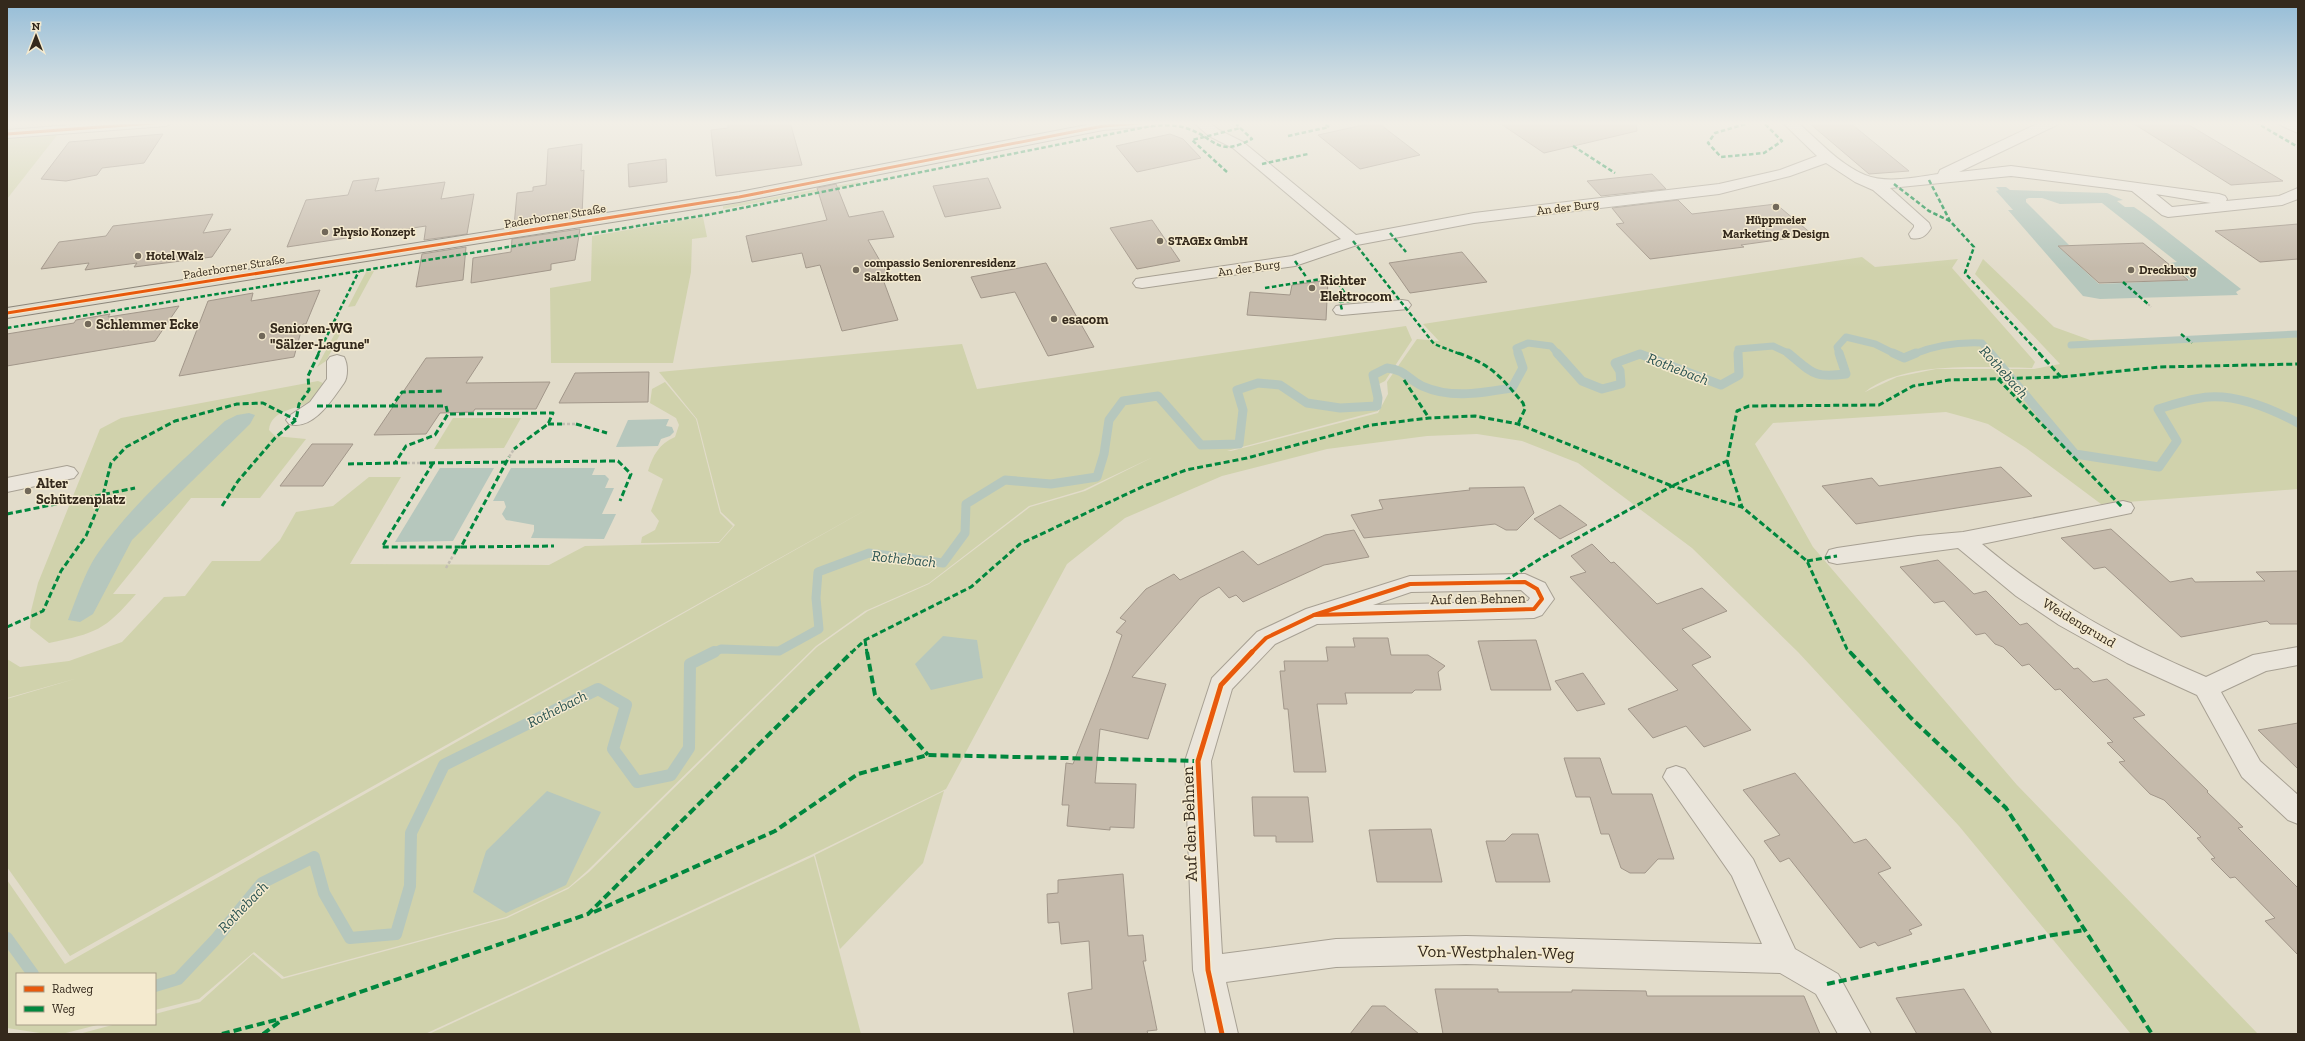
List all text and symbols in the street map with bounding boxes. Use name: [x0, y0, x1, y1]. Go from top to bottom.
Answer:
north arrow: [16, 16, 56, 56]
text: N: [32, 20, 41, 33]
street label: An der Burg: [1536, 196, 1600, 218]
street label: Paderborner Straße: [503, 201, 607, 231]
marker: Hüppmeier Marketing & Design: [1771, 202, 1781, 212]
place label: Hüppmeier Marketing & Design: [1723, 213, 1829, 241]
place label: Physio Konzept: [333, 225, 415, 239]
marker: Physio Konzept: [320, 227, 330, 237]
place label: STAGEx GmbH: [1168, 234, 1248, 248]
marker: STAGEx GmbH: [1155, 236, 1165, 246]
place label: Hotel Walz: [146, 249, 204, 263]
marker: Hotel Walz: [133, 251, 143, 261]
street label: Paderborner Straße: [182, 252, 286, 282]
place label: compassio Seniorenresidenz Salzkotten: [864, 256, 1016, 284]
street label: An der Burg: [1217, 257, 1281, 279]
place label: Dreckburg: [2139, 263, 2197, 277]
marker: compassio Seniorenresidenz Salzkotten: [851, 265, 861, 275]
marker: Dreckburg: [2126, 265, 2136, 275]
place label: Richter Elektrocom: [1320, 272, 1393, 305]
marker: Richter Elektrocom: [1307, 283, 1317, 293]
place label: esacom: [1062, 311, 1109, 328]
marker: esacom: [1049, 314, 1059, 324]
place label: Schlemmer Ecke: [96, 316, 199, 333]
marker: Schlemmer Ecke: [83, 319, 93, 329]
place label: Senioren-WG "Sälzer-Lagune": [270, 320, 370, 353]
marker: Senioren-WG "Sälzer-Lagune": [257, 331, 267, 341]
water label: Rothebach: [1976, 342, 2033, 402]
water label: Rothebach: [1645, 349, 1712, 389]
place label: Alter Schützenplatz: [36, 475, 126, 508]
marker: Alter Schützenplatz: [23, 486, 33, 496]
water label: Rothebach: [871, 547, 937, 571]
street label: Auf den Behnen: [1430, 590, 1526, 608]
street label: Weidengrund: [2039, 595, 2119, 652]
water label: Rothebach: [524, 686, 590, 732]
street label: Auf den Behnen: [1177, 766, 1201, 882]
water label: Rothebach: [214, 877, 272, 936]
street label: Von-Westphalen-Weg: [1416, 941, 1575, 963]
legend: [16, 973, 156, 1025]
text: Radweg: [52, 982, 93, 996]
text: Weg: [52, 1002, 75, 1016]

